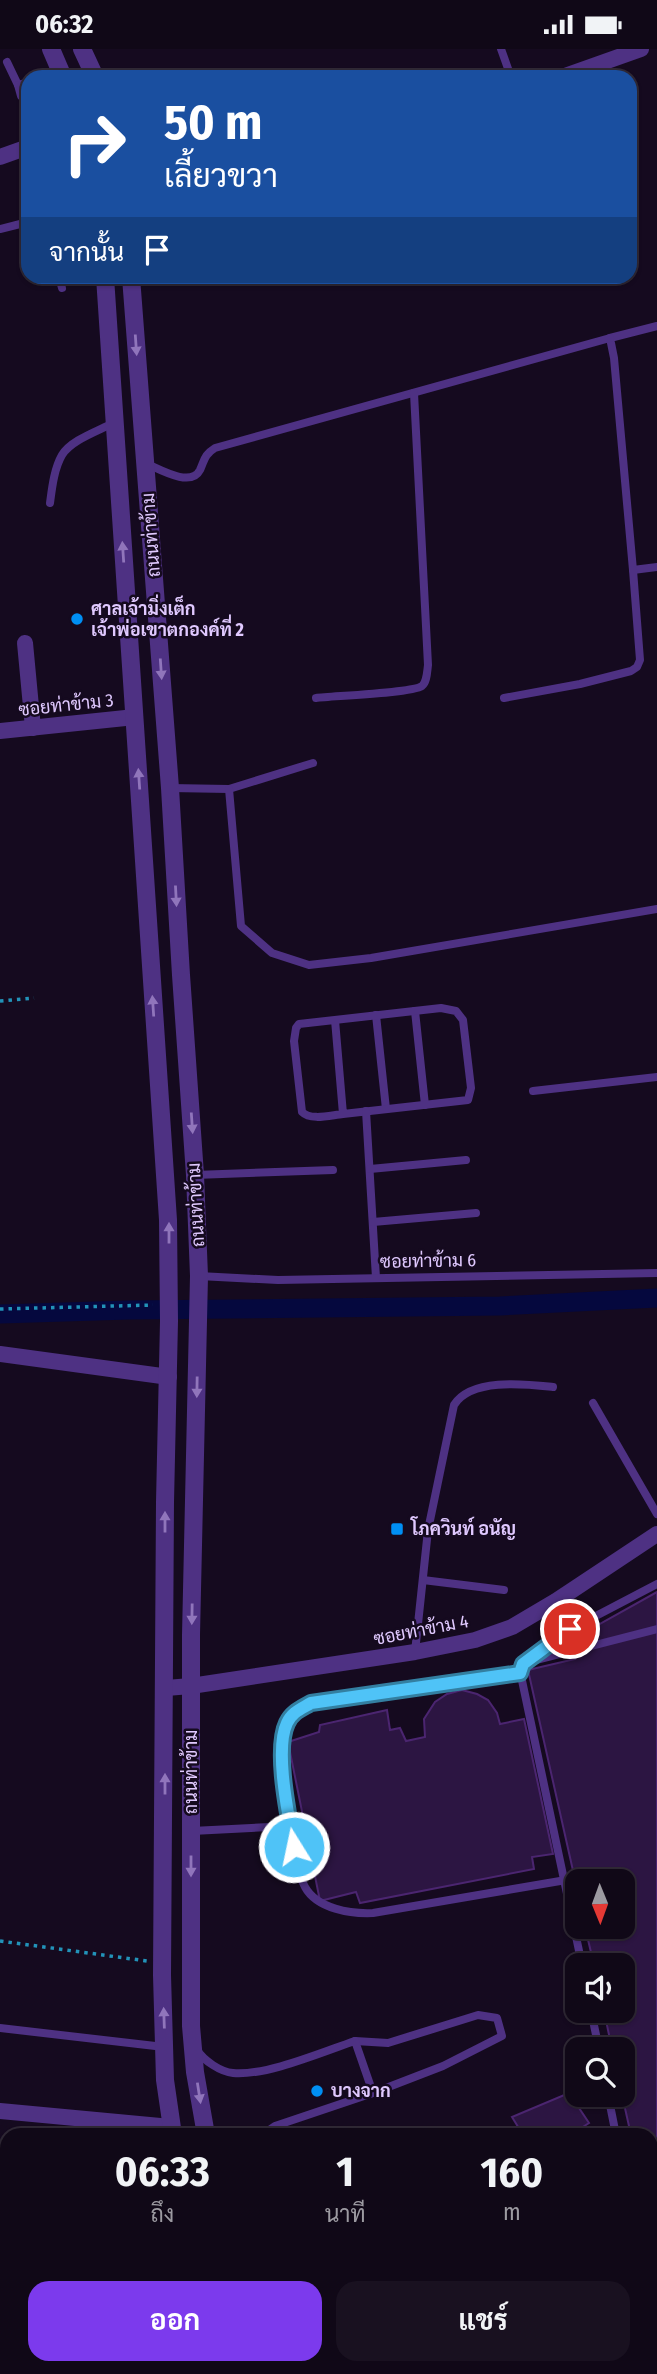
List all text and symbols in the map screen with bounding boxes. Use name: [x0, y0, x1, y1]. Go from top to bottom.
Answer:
text: 06:32: [35, 9, 93, 40]
text: 50 m: [164, 93, 262, 152]
icon: right: [49, 98, 140, 189]
text: เลี้ยวขวา: [164, 157, 278, 195]
icon: arrive: [138, 231, 176, 269]
text: จากนั้น: [49, 237, 124, 268]
one-way arrow: [131, 334, 142, 356]
street label: ถนนท่าข้าม: [136, 492, 165, 578]
one-way arrow: [117, 540, 128, 562]
place label: ศาลเจ้ามิ่งเต็ก เจ้าพ่อเขาตกองค์ที่ 2: [91, 594, 244, 641]
marker: ศาลเจ้ามิ่งเต็ก เจ้าพ่อเขาตกองค์ที่ 2: [69, 611, 85, 627]
one-way arrow: [156, 658, 167, 680]
street label: ซอยท่าข้าม 3: [17, 688, 115, 721]
one-way arrow: [134, 767, 145, 789]
one-way arrow: [171, 885, 182, 907]
one-way arrow: [148, 994, 159, 1016]
one-way arrow: [187, 1112, 198, 1134]
street label: ถนนท่าข้าม: [182, 1162, 209, 1248]
one-way arrow: [163, 1221, 174, 1243]
street label: ซอยท่าข้าม 6: [380, 1248, 476, 1273]
one-way arrow: [191, 1376, 203, 1398]
one-way arrow: [159, 1511, 171, 1533]
place label: โภควินท์ อนัญ: [410, 1516, 516, 1540]
marker: โภควินท์ อนัญ: [389, 1521, 405, 1537]
pin: [540, 1599, 600, 1659]
one-way arrow: [186, 1603, 197, 1625]
street label: ซอยท่าข้าม 4: [372, 1609, 470, 1650]
icon: arrive: [551, 1610, 589, 1648]
street label: ถนนท่าข้าม: [179, 1730, 202, 1814]
one-way arrow: [159, 1773, 171, 1795]
position arrow: [257, 1810, 331, 1884]
one-way arrow: [185, 1855, 197, 1877]
north arrow: [565, 1869, 635, 1939]
map controls: [565, 1869, 635, 2107]
button: sound: [565, 1953, 635, 2023]
one-way arrow: [158, 2007, 169, 2029]
button: search: [565, 2037, 635, 2107]
place label: บางจาก: [331, 2080, 391, 2102]
one-way arrow: [194, 2082, 205, 2104]
marker: บางจาก: [309, 2083, 325, 2099]
text: 06:33: [115, 2147, 210, 2197]
text: 1: [336, 2147, 354, 2197]
text: 160: [480, 2148, 543, 2198]
text: m: [503, 2198, 521, 2226]
text: ถึง: [150, 2200, 174, 2228]
text: นาที: [325, 2200, 366, 2228]
button: ออก: [28, 2281, 322, 2361]
button: แชร์: [336, 2281, 630, 2361]

